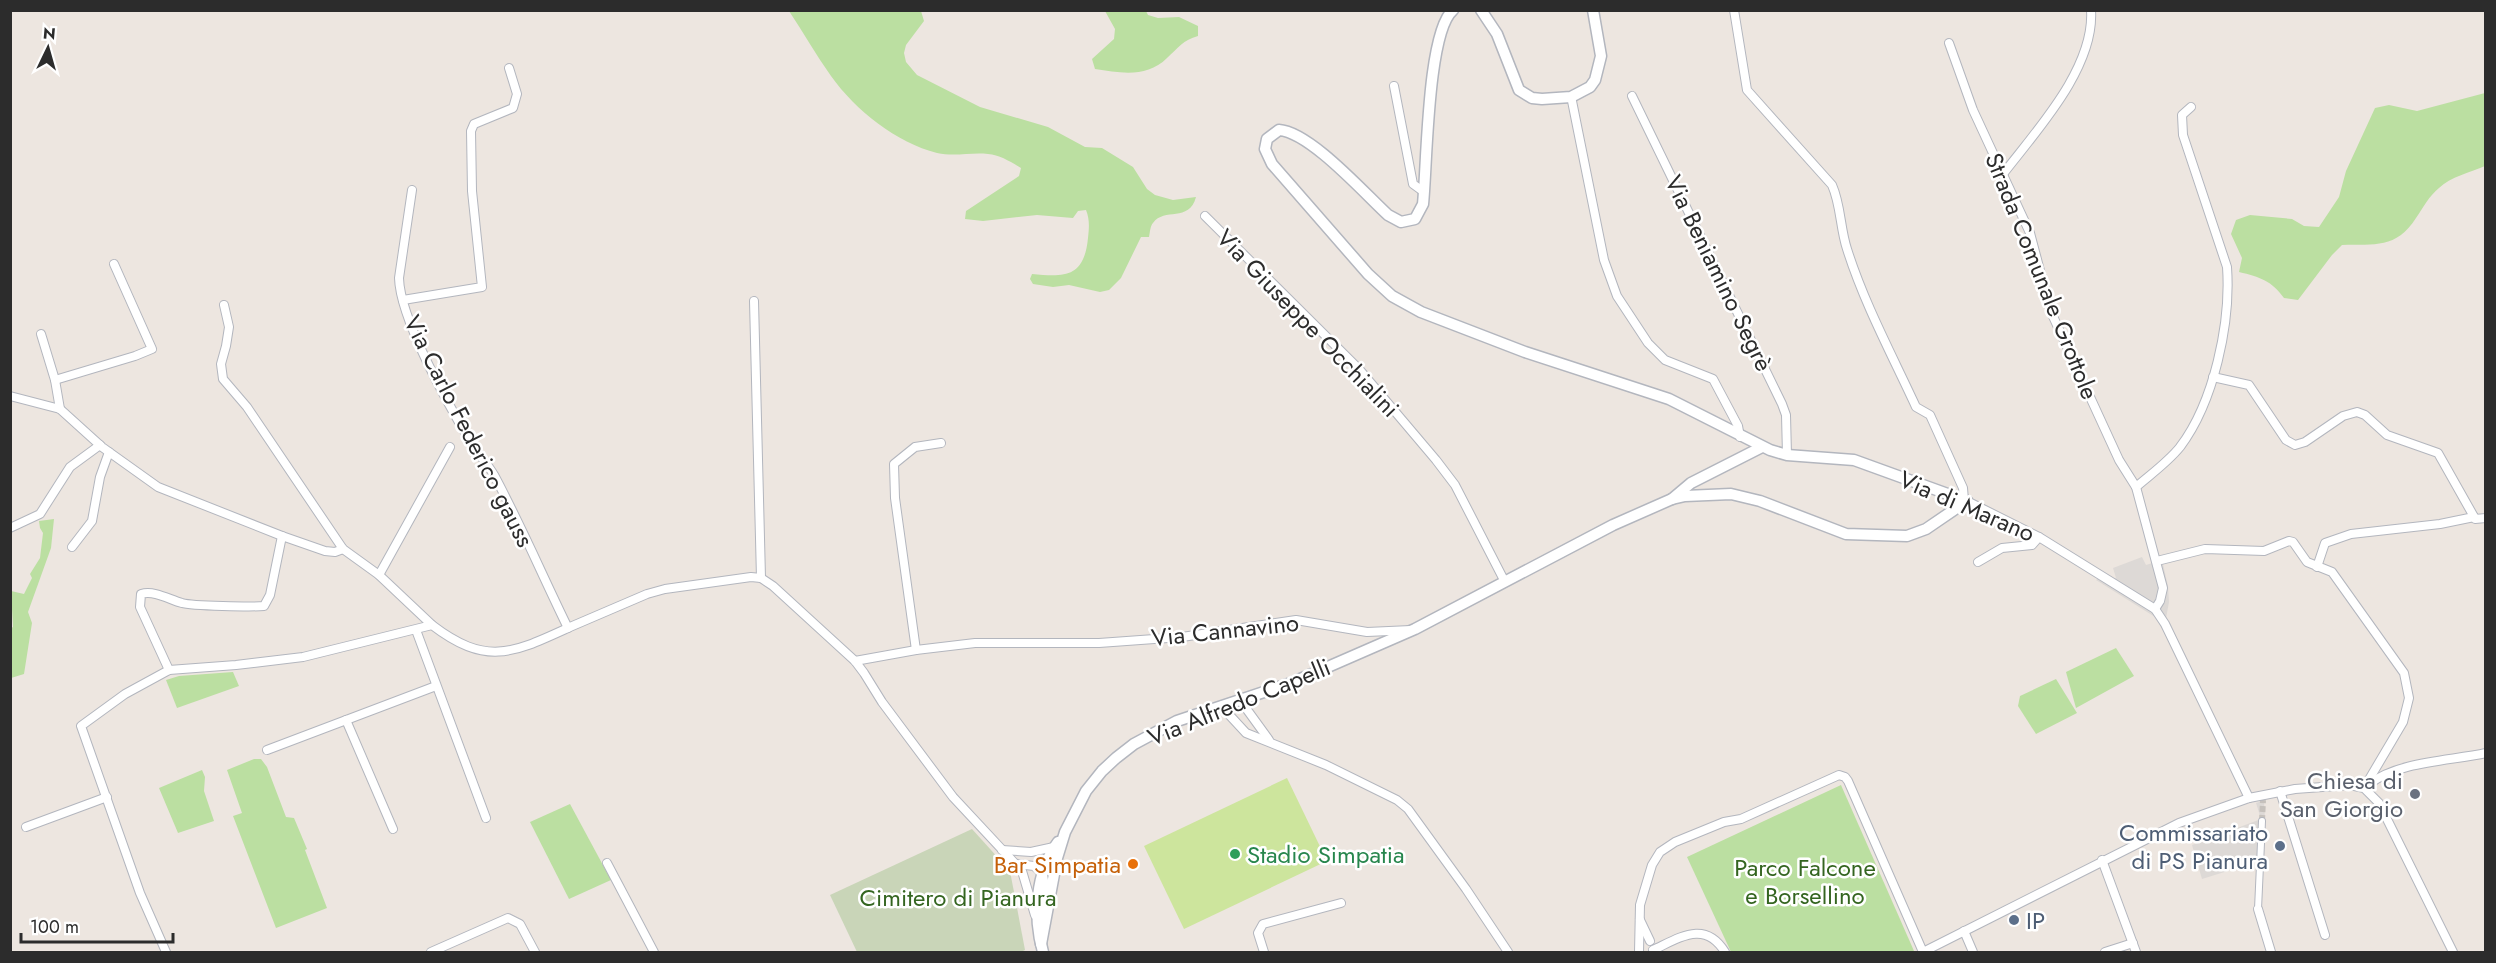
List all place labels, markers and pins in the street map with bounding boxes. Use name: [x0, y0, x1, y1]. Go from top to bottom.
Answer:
place label: Chiesa di San Giorgio: [2280, 763, 2403, 826]
marker: Chiesa di San Giorgio: [2408, 787, 2422, 801]
place label: Commissariato di PS Pianura: [2119, 815, 2268, 878]
place label: Stadio Simpatia: [1247, 837, 1405, 872]
marker: Commissariato di PS Pianura: [2273, 839, 2287, 853]
place label: Bar Simpatia: [994, 847, 1121, 882]
marker: Stadio Simpatia: [1228, 847, 1242, 861]
marker: Bar Simpatia: [1126, 857, 1140, 871]
place label: IP: [2026, 903, 2045, 938]
marker: IP: [2007, 913, 2021, 927]

